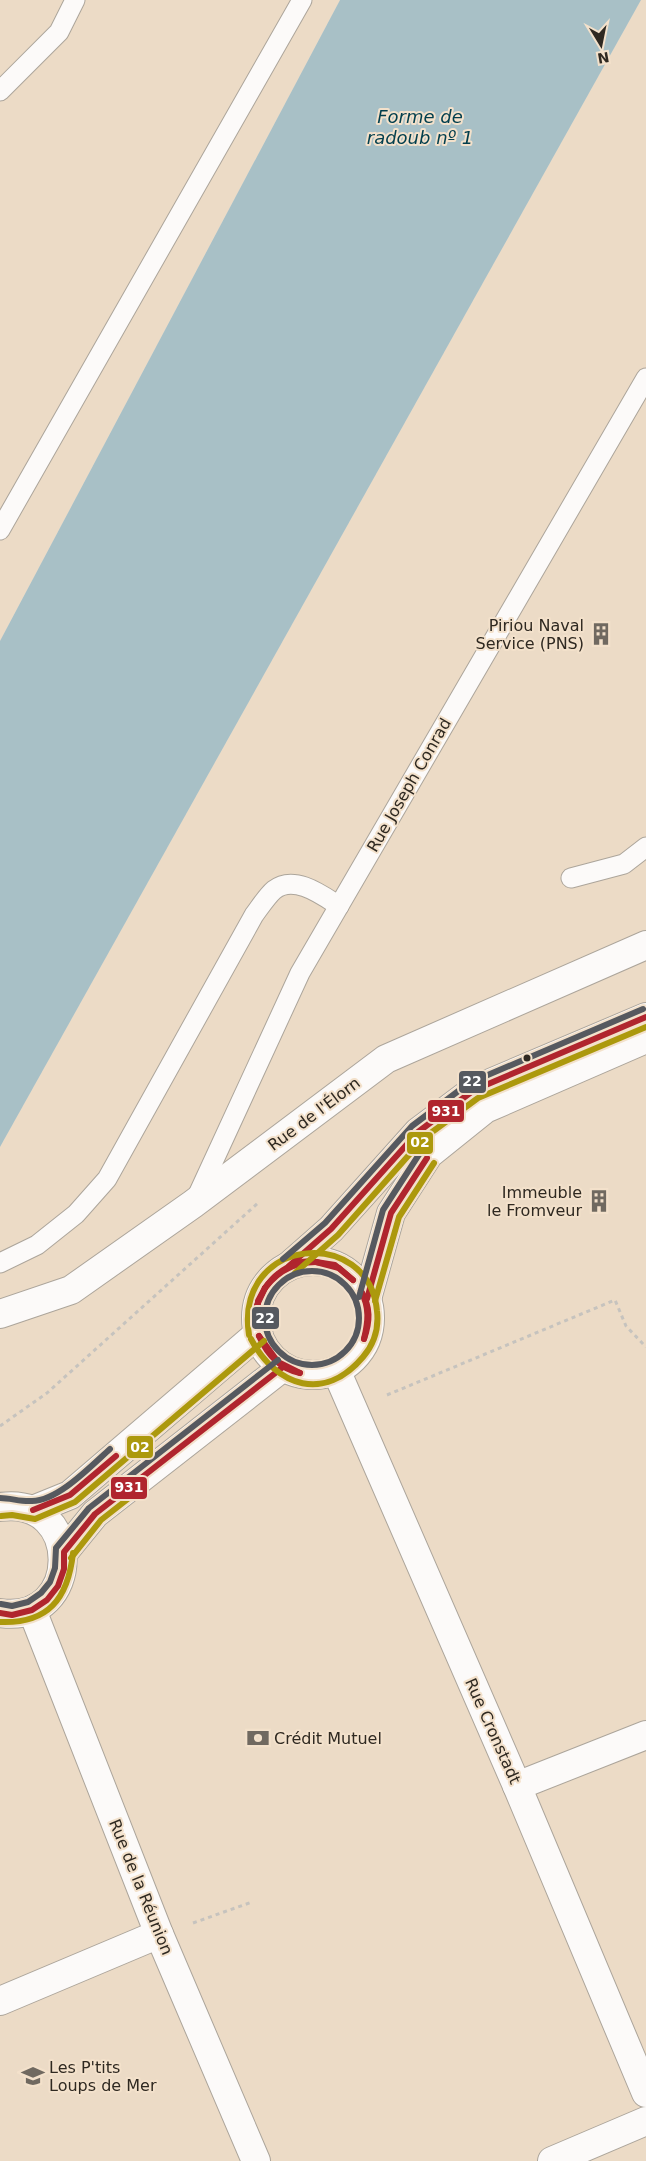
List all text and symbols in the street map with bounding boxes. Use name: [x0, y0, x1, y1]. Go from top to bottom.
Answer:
north arrow: [576, 20, 626, 70]
text: N: [596, 49, 610, 67]
water label: Forme de radoub nº 1: [367, 106, 473, 148]
place label: Piriou Naval Service (PNS): [476, 616, 584, 653]
building icon: Piriou Naval Service (PNS): [588, 621, 614, 647]
street label: Rue Joseph Conrad: [363, 715, 455, 855]
unlabelled marker: [522, 1053, 532, 1063]
line badge: 22: [458, 1070, 487, 1094]
street label: Rue de l'Élorn: [264, 1073, 364, 1155]
text: 22: [462, 1073, 482, 1089]
line badge: 931: [427, 1099, 465, 1123]
text: 931: [431, 1103, 461, 1119]
line badge: 02: [406, 1131, 434, 1155]
text: 02: [410, 1134, 430, 1150]
place label: Immeuble le Fromveur: [487, 1183, 582, 1220]
building icon: Immeuble le Fromveur: [586, 1188, 612, 1214]
line badge: 22: [251, 1306, 280, 1330]
text: 22: [255, 1310, 275, 1326]
line badge: 02: [126, 1435, 154, 1459]
text: 02: [130, 1439, 150, 1455]
line badge: 931: [110, 1476, 148, 1500]
text: 931: [114, 1479, 144, 1495]
street label: Rue Cronstadt: [461, 1675, 525, 1787]
bank icon: Crédit Mutuel: [245, 1725, 271, 1751]
place label: Crédit Mutuel: [274, 1729, 382, 1748]
street label: Rue de la Réunion: [105, 1816, 177, 1958]
place label: Les P'tits Loups de Mer: [49, 2058, 157, 2095]
school or university icon: Les P'tits Loups de Mer: [20, 2063, 46, 2089]

